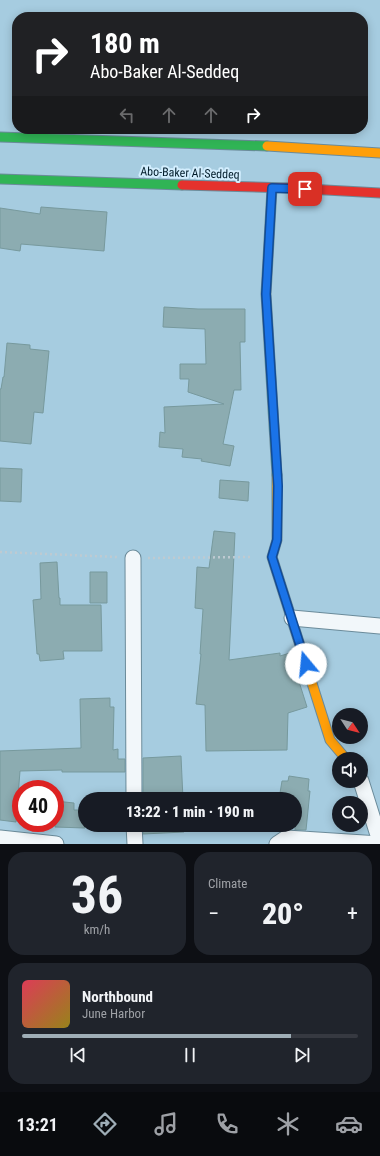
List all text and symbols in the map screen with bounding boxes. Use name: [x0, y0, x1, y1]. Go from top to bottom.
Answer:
text: 180 m: [90, 27, 160, 60]
icon: right: [24, 28, 76, 80]
text: Abo-Baker Al-Seddeq: [90, 61, 239, 82]
icon: left: [116, 104, 138, 126]
icon: ahead: [158, 104, 180, 126]
icon: ahead: [200, 104, 222, 126]
icon: right: [242, 104, 264, 126]
street label: Abo-Baker Al-Seddeq: [140, 164, 240, 182]
pin: [288, 172, 322, 206]
icon: arrive: [294, 178, 316, 200]
position arrow: [285, 643, 327, 685]
north arrow: [332, 708, 368, 744]
map controls: [332, 708, 368, 832]
button: sound: [332, 752, 368, 788]
speed limit sign: 40: [12, 780, 64, 832]
button: search: [332, 796, 368, 832]
text: 13:22 · 1 min · 190 m: [126, 803, 254, 821]
text: 36: [71, 865, 123, 926]
text: Climate: [208, 876, 247, 891]
text: 20°: [262, 896, 304, 931]
text: −: [208, 901, 219, 926]
text: +: [347, 901, 358, 926]
text: km/h: [84, 922, 110, 937]
text: Northbound: [82, 988, 153, 1006]
text: June Harbor: [82, 1006, 145, 1021]
icon: previous: [67, 1044, 89, 1066]
icon: pause: [179, 1044, 201, 1066]
icon: next: [291, 1044, 313, 1066]
icon: directions: [91, 1110, 119, 1138]
icon: music: [152, 1110, 180, 1138]
icon: phone: [213, 1110, 241, 1138]
icon: climate: [274, 1110, 302, 1138]
icon: car: [335, 1110, 363, 1138]
text: 13:21: [17, 1114, 58, 1135]

